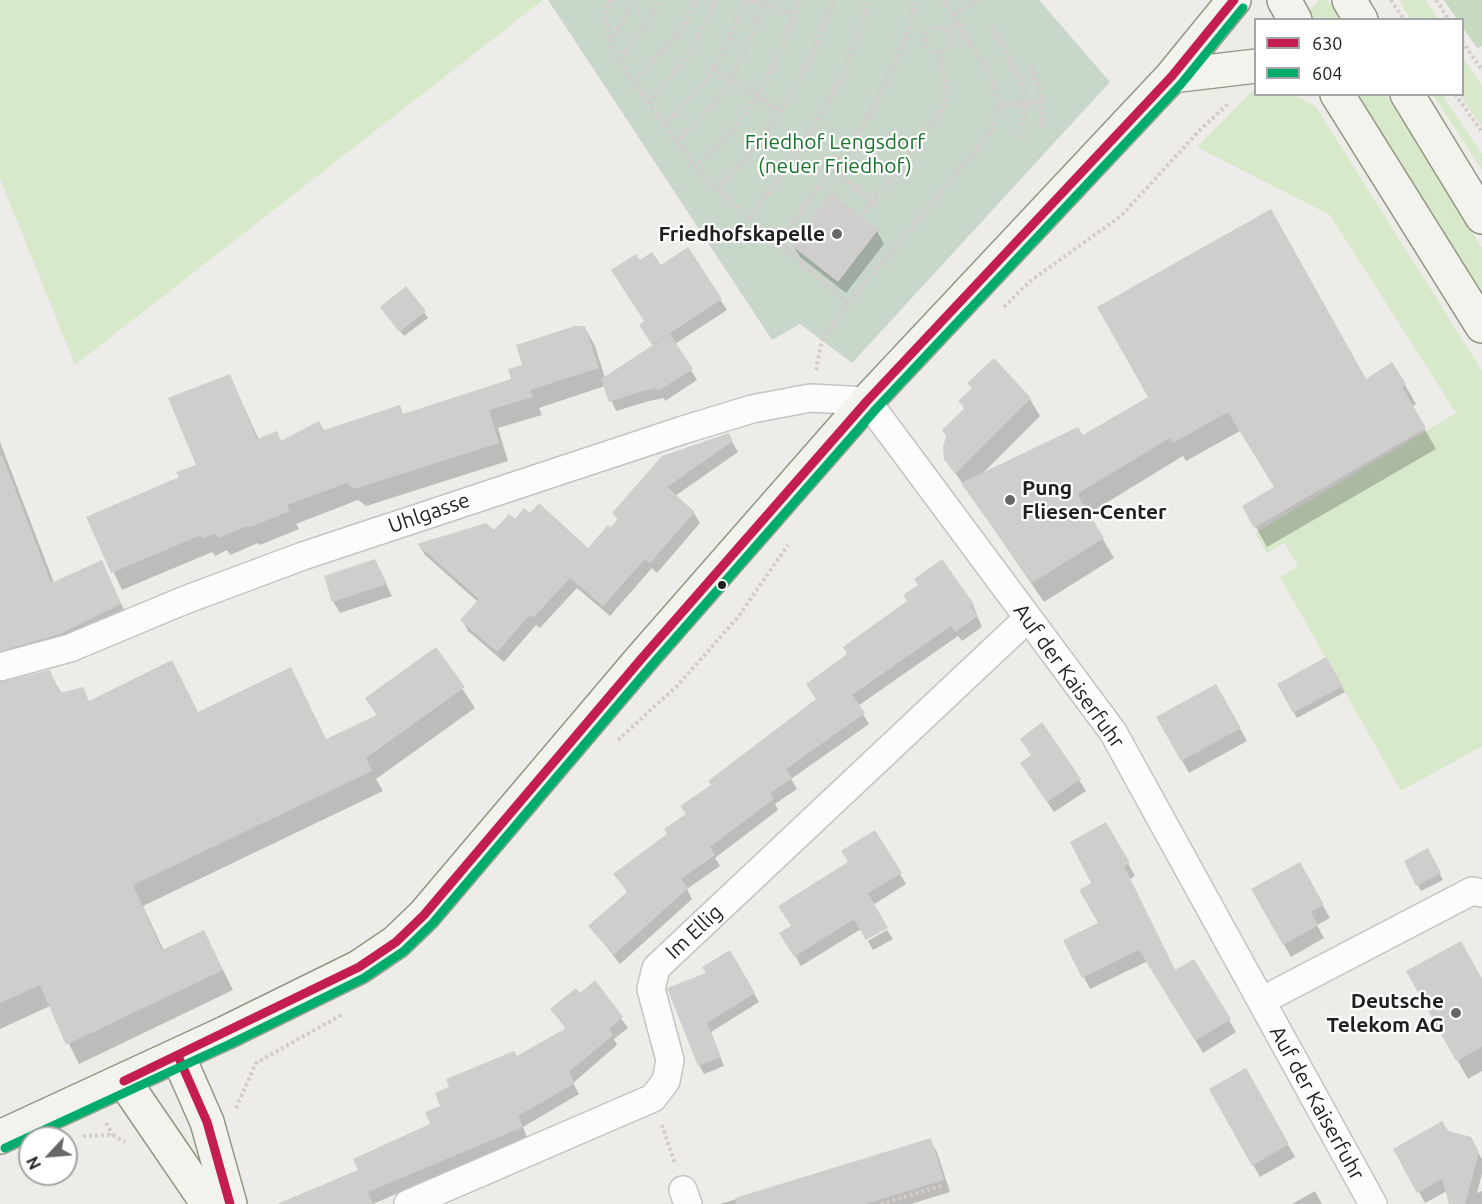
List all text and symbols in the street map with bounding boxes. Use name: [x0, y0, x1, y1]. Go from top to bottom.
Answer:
legend: [1254, 18, 1464, 96]
text: 630: [1312, 33, 1342, 53]
text: 604: [1312, 63, 1342, 83]
park label: Friedhof Lengsdorf (neuer Friedhof): [745, 129, 925, 179]
place label: Friedhofskapelle: [658, 221, 825, 247]
marker: Friedhofskapelle: [830, 227, 844, 241]
place label: Pung Fliesen-Center: [1022, 475, 1167, 525]
street label: Uhlgasse: [385, 487, 473, 539]
marker: Pung Fliesen-Center: [1003, 493, 1017, 507]
unlabelled marker: [716, 579, 728, 591]
street label: Auf der Kaiserfuhr: [1008, 599, 1130, 753]
street label: Im Ellig: [660, 900, 728, 964]
place label: Deutsche Telekom AG: [1327, 988, 1444, 1038]
marker: Deutsche Telekom AG: [1449, 1006, 1463, 1020]
street label: Auf der Kaiserfuhr: [1264, 1022, 1370, 1184]
north arrow: [18, 1126, 78, 1186]
text: N: [23, 1154, 44, 1172]

